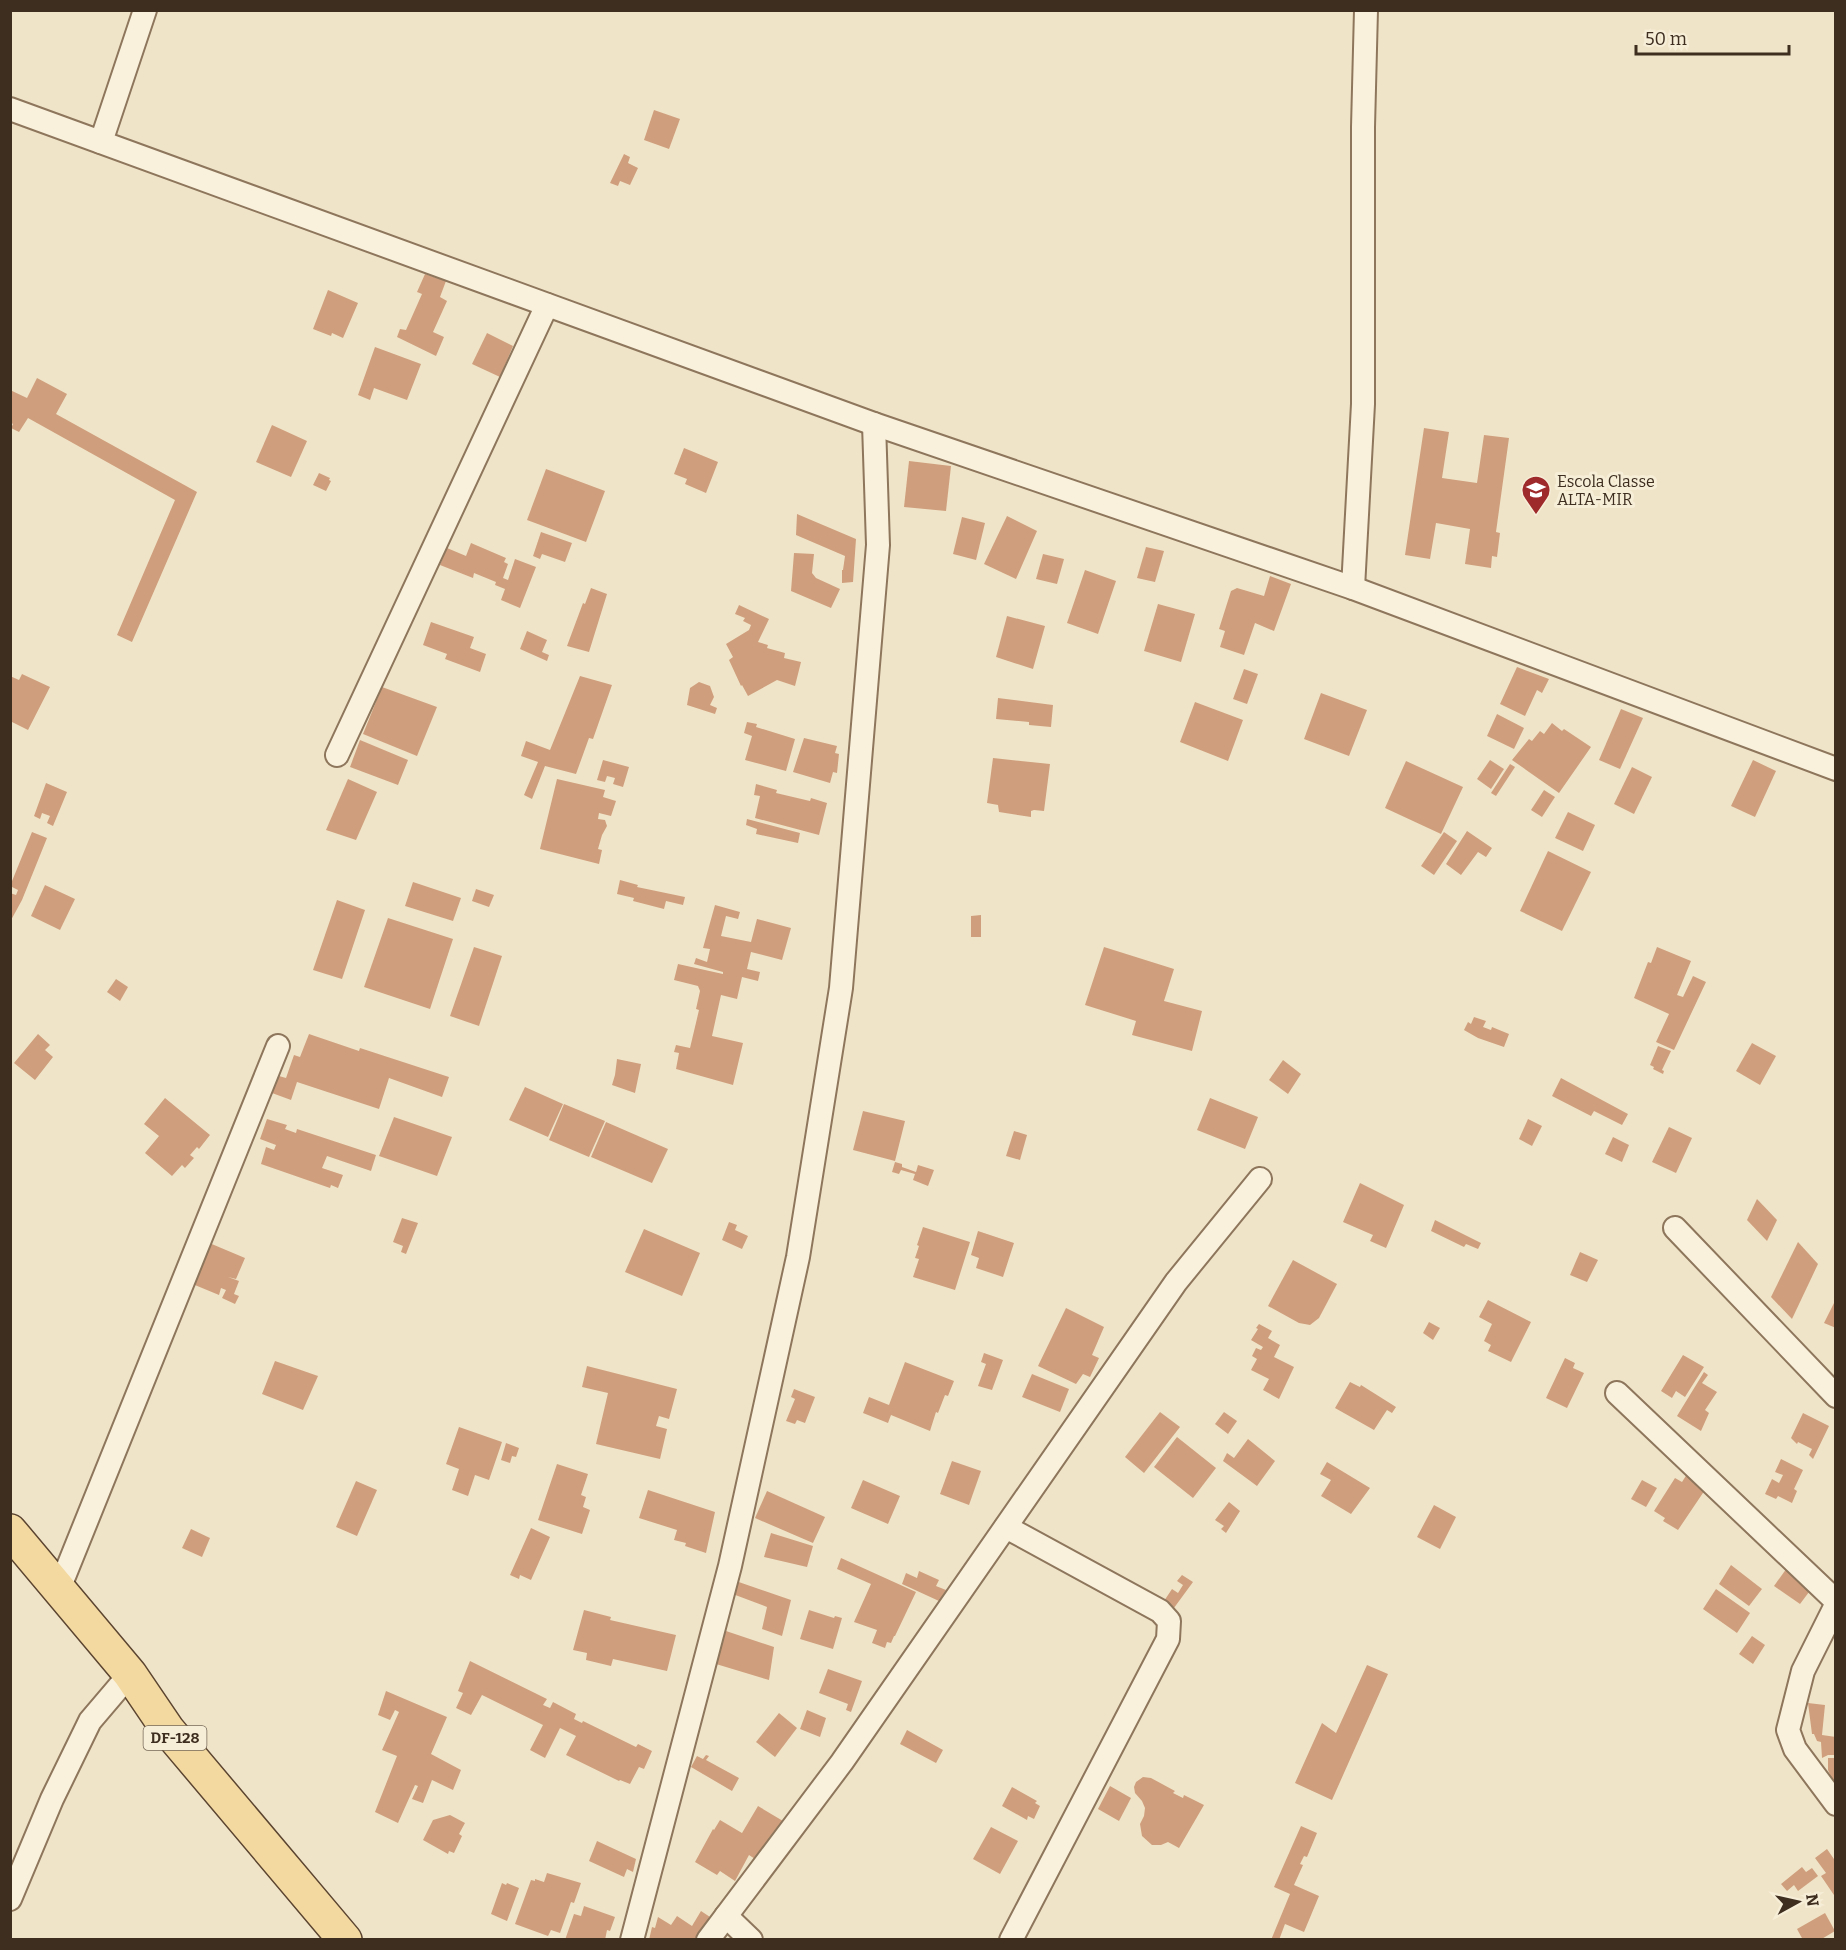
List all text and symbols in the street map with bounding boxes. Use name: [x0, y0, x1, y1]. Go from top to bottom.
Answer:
scale bar: [1636, 18, 1789, 56]
text: 50 m: [1645, 28, 1687, 50]
place label: Escola Classe ALTA-MIR: [1557, 472, 1655, 509]
school or university icon: Escola Classe ALTA-MIR: [1520, 474, 1552, 516]
road number: DF-128: [144, 1726, 207, 1750]
north arrow: [1768, 1872, 1828, 1932]
text: N: [1802, 1893, 1823, 1907]

